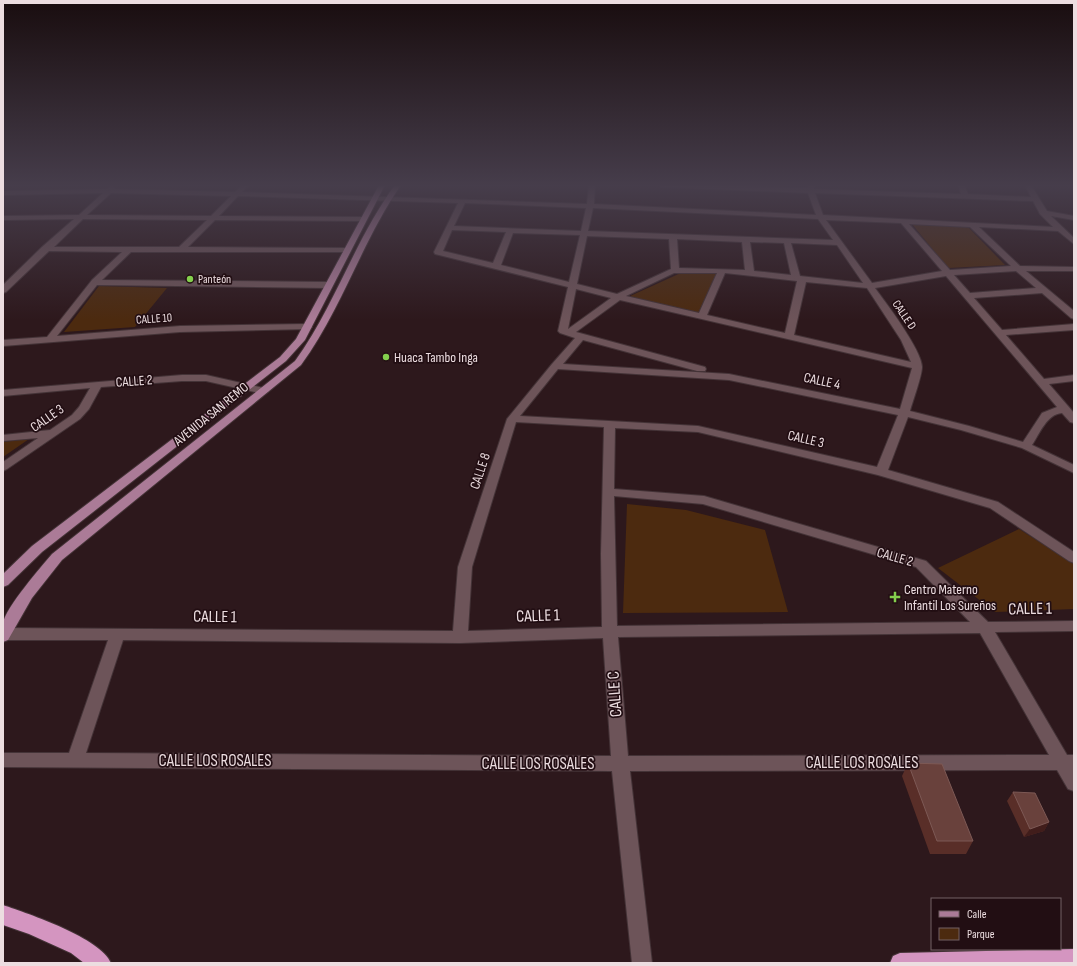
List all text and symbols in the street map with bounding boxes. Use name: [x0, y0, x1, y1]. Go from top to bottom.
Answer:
place label: Panteón: [198, 272, 231, 287]
marker: Panteón: [185, 274, 195, 284]
street label: CALLE D: [889, 297, 919, 333]
street label: CALLE 10: [135, 310, 173, 328]
place label: Huaca Tambo Inga: [394, 349, 478, 366]
marker: Huaca Tambo Inga: [381, 352, 391, 362]
street label: CALLE 4: [802, 369, 842, 393]
street label: CALLE 2: [115, 371, 153, 391]
street label: AVENIDA SAN REMO: [169, 379, 252, 450]
street label: CALLE 3: [27, 400, 67, 436]
street label: CALLE 3: [786, 427, 826, 451]
street label: CALLE 8: [466, 451, 494, 491]
street label: CALLE 2: [875, 544, 915, 570]
place label: Centro Materno Infantil Los Sureños: [904, 581, 996, 614]
marker: Centro Materno Infantil Los Sureños: [889, 591, 901, 603]
street label: CALLE 1: [1008, 599, 1052, 619]
street label: CALLE 1: [516, 605, 560, 627]
street label: CALLE 1: [193, 607, 237, 627]
street label: CALLE C: [603, 670, 627, 718]
street label: CALLE LOS ROSALES: [158, 751, 272, 771]
street label: CALLE LOS ROSALES: [805, 753, 919, 773]
street label: CALLE LOS ROSALES: [481, 754, 595, 774]
legend: [931, 898, 1061, 950]
text: Calle: [967, 907, 987, 922]
text: Parque: [967, 927, 995, 942]

